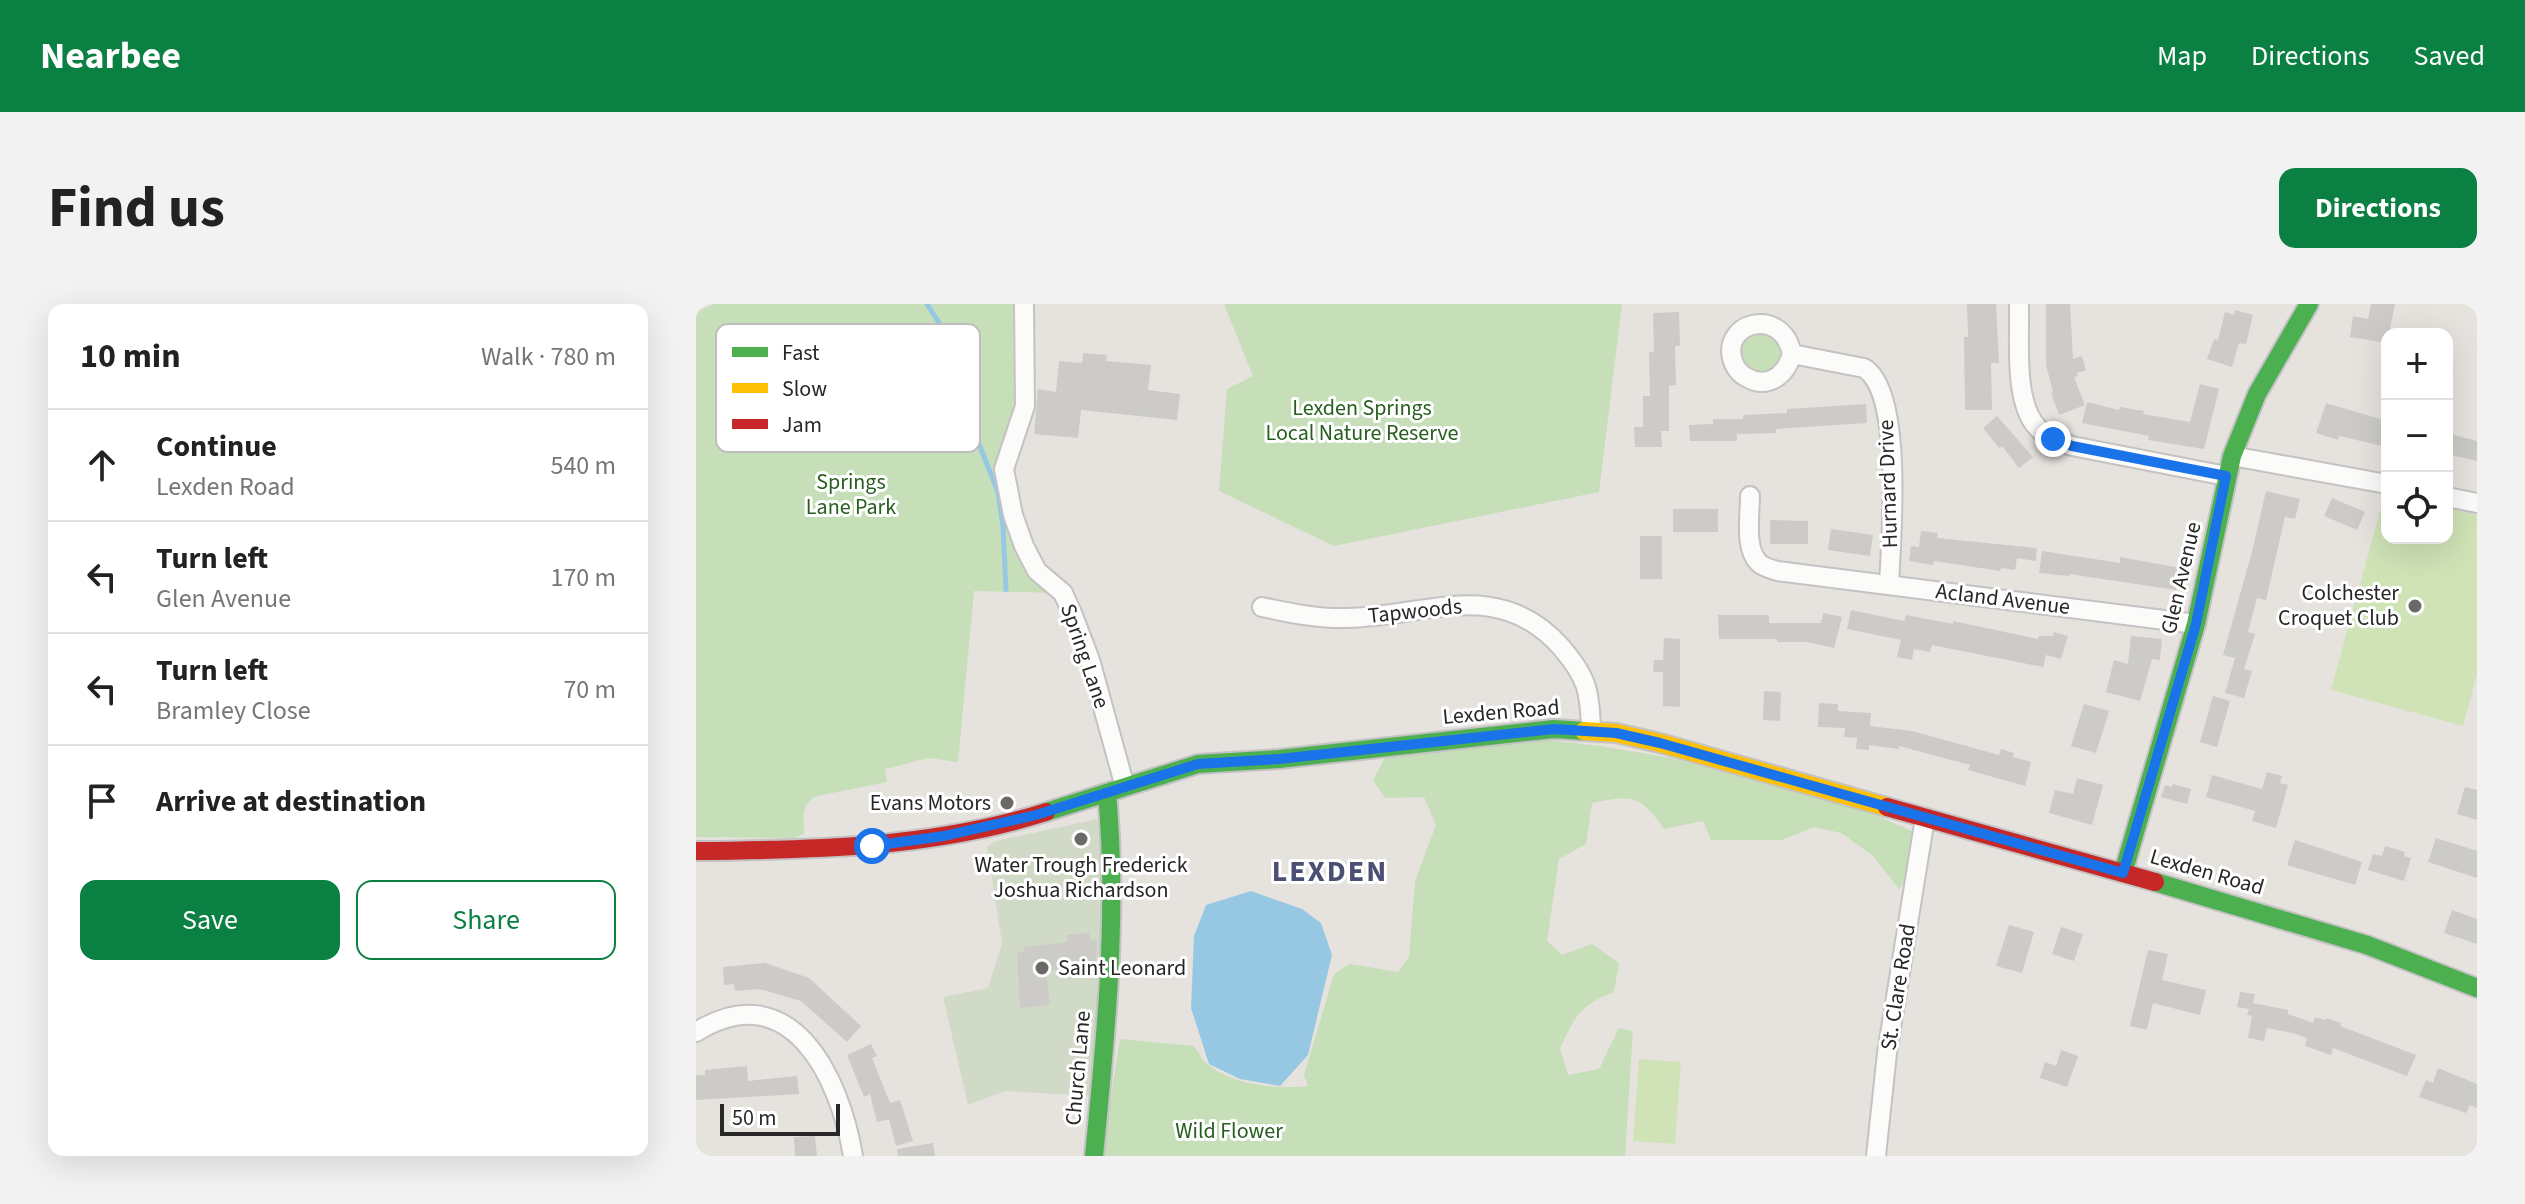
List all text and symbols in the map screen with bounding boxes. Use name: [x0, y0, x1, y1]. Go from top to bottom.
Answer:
text: Nearbee: [40, 29, 181, 83]
text: Map: [2157, 36, 2207, 76]
text: Directions: [2251, 36, 2370, 76]
text: Saved: [2414, 36, 2485, 76]
button: Directions: [2279, 168, 2477, 248]
text: Find us: [48, 169, 225, 248]
legend: [716, 324, 980, 452]
map controls: [2381, 328, 2453, 544]
button: +: [2381, 328, 2453, 400]
text: 10 min: [80, 332, 181, 381]
text: Fast: [782, 337, 820, 369]
text: Walk · 780 m: [481, 338, 616, 375]
text: Slow: [782, 373, 827, 405]
park label: Lexden Springs Local Nature Reserve: [1265, 392, 1459, 449]
button: −: [2381, 400, 2453, 472]
text: Jam: [782, 409, 822, 441]
street label: Hurnard Drive: [1870, 419, 1906, 549]
route end: [2035, 421, 2071, 457]
text: Continue: [156, 425, 277, 468]
icon: ahead: [80, 443, 124, 487]
text: 540 m: [550, 447, 616, 484]
park label: Springs Lane Park: [806, 466, 896, 523]
text: Lexden Road: [156, 468, 295, 505]
button: locate: [2381, 472, 2453, 544]
street label: Glen Avenue: [2153, 519, 2209, 637]
text: Turn left: [156, 537, 268, 580]
icon: left: [80, 555, 124, 599]
text: 170 m: [550, 559, 616, 596]
street label: Acland Avenue: [1934, 575, 2072, 623]
place label: Colchester Croquet Club: [2278, 577, 2399, 634]
text: Glen Avenue: [156, 580, 291, 617]
street label: Tapwoods: [1366, 590, 1464, 632]
marker: Colchester Croquet Club: [2406, 597, 2424, 615]
street label: Spring Lane: [1052, 599, 1118, 713]
text: Turn left: [156, 649, 268, 692]
icon: left: [80, 667, 124, 711]
text: 70 m: [563, 671, 616, 708]
street label: Lexden Road: [1441, 691, 1561, 733]
text: Bramley Close: [156, 692, 311, 729]
icon: arrive: [80, 779, 124, 823]
text: Arrive at destination: [156, 780, 426, 823]
place label: Evans Motors: [870, 787, 991, 819]
marker: Evans Motors: [998, 794, 1016, 812]
route start: [854, 828, 890, 864]
marker: Water Trough Frederick Joshua Richardson: [1072, 830, 1090, 848]
street label: Lexden Road: [2146, 840, 2268, 904]
place label: Water Trough Frederick Joshua Richardson: [974, 849, 1188, 906]
district label: LEXDEN: [1272, 850, 1388, 893]
button: Save: [80, 880, 340, 960]
button: Share: [356, 880, 616, 960]
street label: St. Clare Road: [1872, 921, 1924, 1053]
place label: Saint Leonard: [1058, 952, 1186, 984]
marker: Saint Leonard: [1033, 959, 1051, 977]
street label: Church Lane: [1057, 1009, 1099, 1127]
scale bar: [720, 1100, 840, 1136]
text: 50 m: [732, 1102, 777, 1134]
park label: Wild Flower: [1175, 1115, 1283, 1147]

